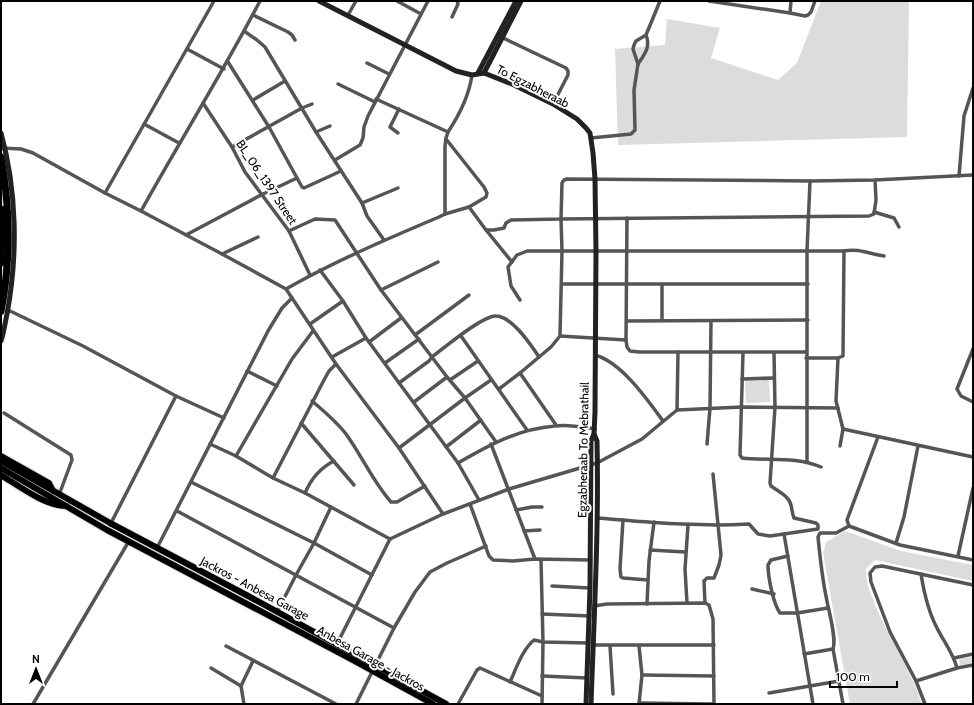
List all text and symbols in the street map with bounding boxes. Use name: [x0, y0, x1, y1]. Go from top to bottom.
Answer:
street label: To Egzabheraab: [494, 61, 572, 111]
street label: BL_06_1397 Street: [233, 137, 301, 227]
street label: Egzabheraab To Mebrathail: [574, 382, 592, 518]
street label: Jackros - Anbesa Garage: [197, 553, 312, 623]
street label: Anbesa Garage - Jackros: [314, 622, 428, 694]
north arrow: [16, 649, 56, 689]
text: N: [32, 652, 40, 666]
scale bar: [830, 663, 897, 689]
text: 100 m: [836, 669, 870, 684]

